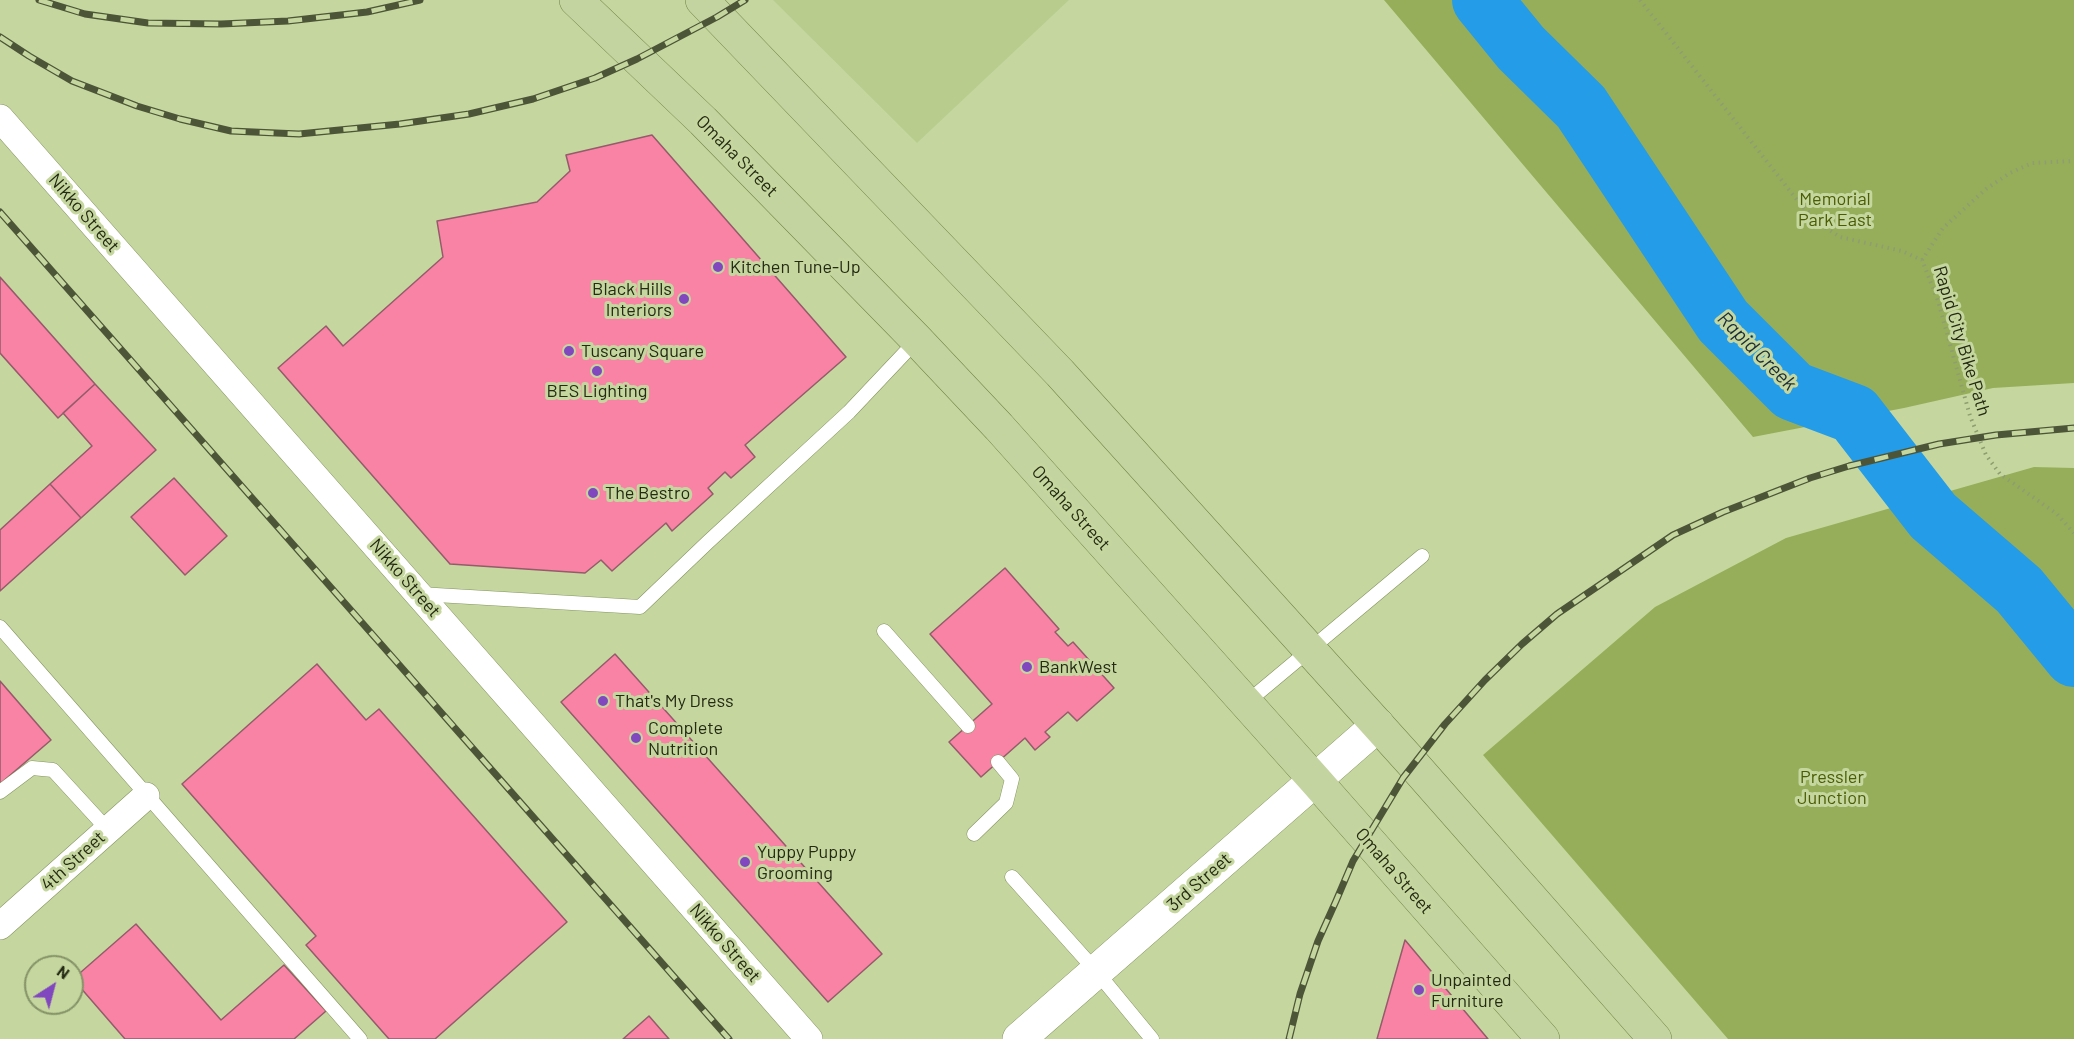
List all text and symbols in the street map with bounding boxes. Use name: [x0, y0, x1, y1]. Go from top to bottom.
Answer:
street label: Omaha Street: [692, 111, 782, 201]
street label: Nikko Street: [44, 169, 124, 257]
park label: Memorial Park East: [1798, 188, 1872, 230]
place label: Kitchen Tune-Up: [730, 256, 861, 278]
marker: Kitchen Tune-Up: [711, 260, 725, 274]
street label: Rapid City Bike Path: [1929, 263, 1995, 419]
place label: Black Hills Interiors: [592, 278, 672, 320]
marker: Black Hills Interiors: [677, 292, 691, 306]
water label: Rapid Creek: [1713, 307, 1801, 395]
place label: Tuscany Square: [581, 340, 704, 362]
marker: Tuscany Square: [562, 344, 576, 358]
marker: BES Lighting: [590, 364, 604, 378]
place label: BES Lighting: [547, 380, 647, 402]
street label: Omaha Street: [1027, 461, 1115, 555]
place label: The Bestro: [605, 482, 690, 504]
marker: The Bestro: [586, 486, 600, 500]
street label: Nikko Street: [365, 534, 445, 622]
place label: BankWest: [1039, 656, 1118, 678]
marker: BankWest: [1020, 660, 1034, 674]
place label: That's My Dress: [615, 690, 734, 712]
marker: That's My Dress: [596, 694, 610, 708]
place label: Complete Nutrition: [648, 717, 723, 760]
marker: Complete Nutrition: [629, 731, 643, 745]
park label: Pressler Junction: [1797, 766, 1867, 808]
street label: Omaha Street: [1351, 824, 1437, 918]
street label: 4th Street: [36, 827, 110, 895]
place label: Yuppy Puppy Grooming: [757, 841, 856, 884]
street label: 3rd Street: [1162, 848, 1236, 916]
marker: Yuppy Puppy Grooming: [738, 855, 752, 869]
street label: Nikko Street: [685, 899, 765, 987]
north arrow: [24, 955, 84, 1015]
text: N: [54, 961, 74, 982]
place label: Unpainted Furniture: [1431, 969, 1511, 1012]
marker: Unpainted Furniture: [1412, 983, 1426, 997]

